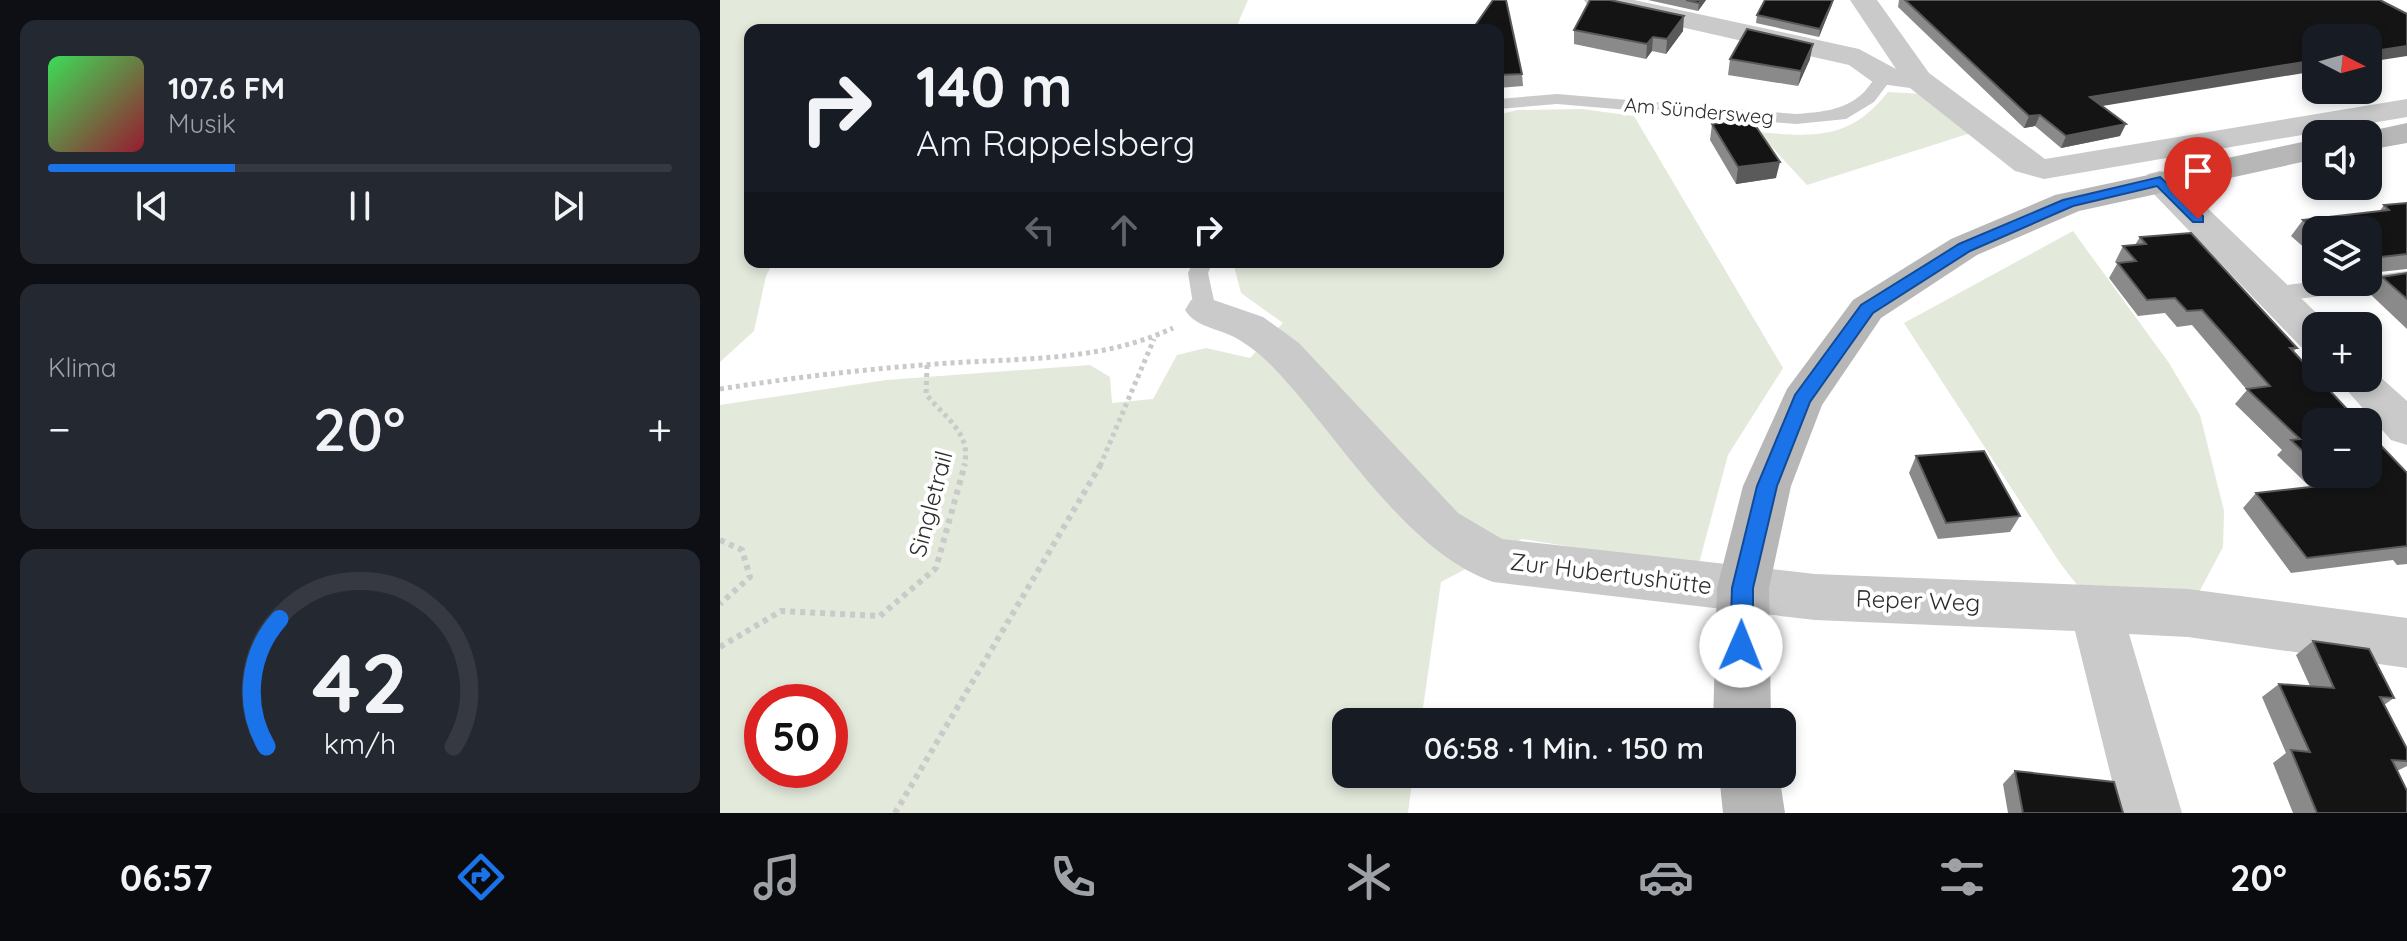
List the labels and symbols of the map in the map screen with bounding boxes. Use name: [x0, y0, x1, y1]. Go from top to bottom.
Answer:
north arrow: [2302, 24, 2382, 104]
street label: Am Sündersweg: [1623, 92, 1775, 129]
pin: [2164, 137, 2232, 219]
street label: Singletrail: [901, 447, 959, 560]
street label: Zur Hubertushütte: [1508, 546, 1714, 600]
street label: Reper Weg: [1855, 583, 1981, 617]
position arrow: [1699, 604, 1783, 688]
speed limit sign: 50: [744, 684, 848, 788]

